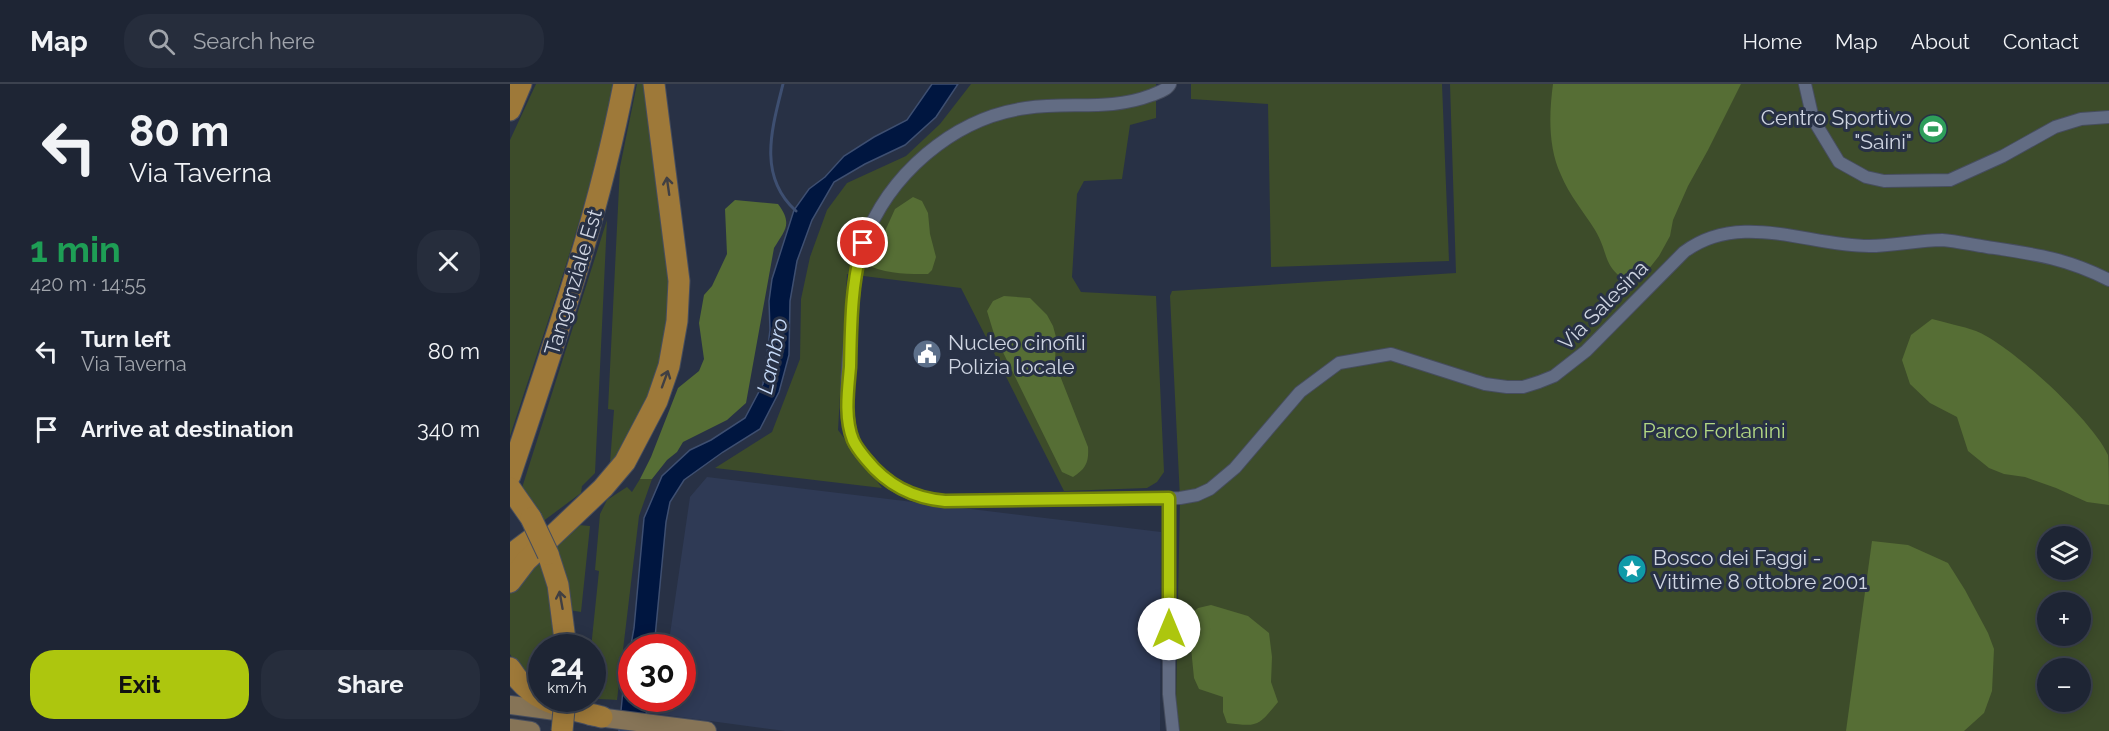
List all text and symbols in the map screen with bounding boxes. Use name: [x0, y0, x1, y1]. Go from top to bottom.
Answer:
search box: [124, 14, 544, 68]
text: Map: [30, 25, 88, 58]
icon: search: [145, 25, 178, 58]
text: Search here: [193, 28, 315, 54]
text: Home: [1743, 29, 1802, 54]
text: Map: [1835, 29, 1878, 54]
text: About: [1911, 29, 1970, 54]
text: Contact: [2003, 29, 2079, 54]
place label: Centro Sportivo "Saini": [1761, 105, 1912, 154]
text: 80 m: [129, 107, 229, 156]
icon: left: [30, 108, 108, 186]
sports icon: Centro Sportivo "Saini": [1917, 113, 1949, 145]
text: Via Taverna: [129, 157, 272, 188]
one-way arrow: [662, 176, 673, 196]
street label: Tangenziale Est: [539, 206, 607, 358]
pin: [837, 217, 888, 268]
icon: arrive: [846, 226, 879, 259]
text: 1 min: [30, 228, 121, 270]
button: close: [417, 230, 480, 293]
street label: Via Salesina: [1553, 255, 1653, 355]
text: 420 m · 14:55: [30, 272, 146, 296]
water label: Lambro: [751, 316, 793, 396]
text: Turn left: [81, 326, 171, 352]
place label: Nucleo cinofili Polizia locale: [948, 330, 1086, 379]
icon: left: [30, 335, 63, 368]
text: 80 m: [428, 338, 480, 364]
public building icon: Nucleo cinofili Polizia locale: [911, 338, 943, 370]
text: Via Taverna: [81, 352, 187, 376]
one-way arrow: [660, 370, 671, 389]
icon: arrive: [30, 413, 63, 446]
text: Arrive at destination: [81, 416, 294, 442]
text: 340 m: [417, 416, 480, 442]
park label: Parco Forlanini: [1642, 418, 1786, 443]
map controls: [2037, 526, 2091, 712]
button: layers: [2037, 526, 2091, 580]
place label: Bosco dei Faggi - Vittime 8 ottobre 2001: [1653, 545, 1867, 594]
place icon: Bosco dei Faggi - Vittime 8 ottobre 2001: [1616, 553, 1648, 585]
one-way arrow: [555, 591, 566, 611]
button: +: [2037, 592, 2091, 646]
position arrow: [1137, 597, 1201, 661]
speed limit sign: 30: [618, 634, 696, 712]
text: 24: [550, 648, 584, 683]
button: Exit: [30, 650, 249, 719]
button: Share: [261, 650, 480, 719]
button: −: [2037, 658, 2091, 712]
text: km/h: [547, 679, 587, 697]

